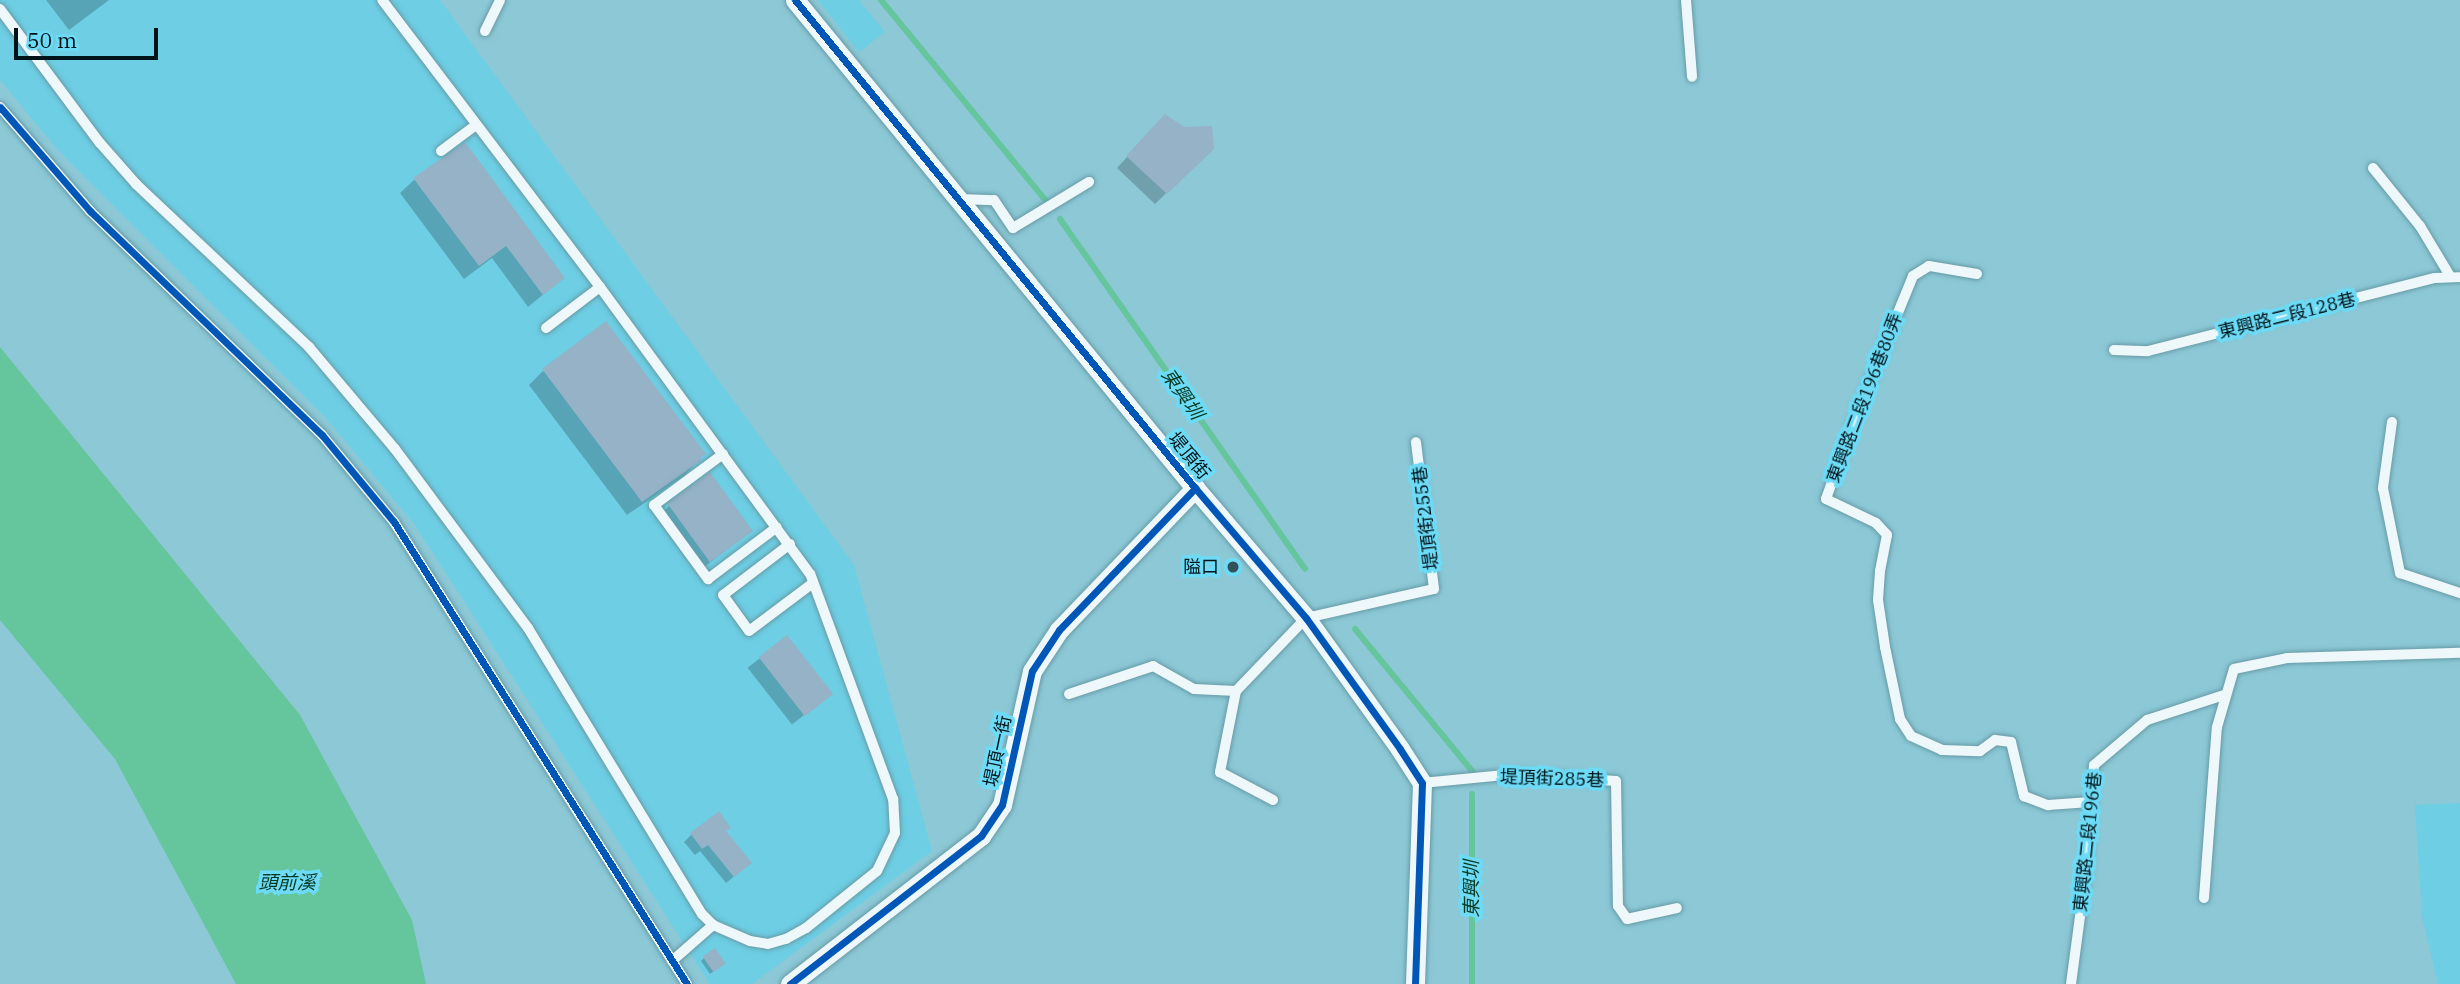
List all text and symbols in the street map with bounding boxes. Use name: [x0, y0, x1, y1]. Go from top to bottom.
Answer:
scale bar: [18, 14, 161, 58]
text: 50 m: [27, 26, 77, 54]
street label: 東興路二段128巷: [2216, 289, 2358, 343]
street label: 東興路二段196巷80弄: [1823, 310, 1907, 486]
water label: 東興圳: [1156, 364, 1208, 424]
street label: 堤頂街: [1164, 428, 1214, 484]
street label: 堤頂街255巷: [1409, 465, 1443, 571]
place label: 隘口: [1183, 556, 1219, 578]
marker: 隘口: [1225, 559, 1241, 575]
street label: 堤頂一街: [980, 714, 1016, 788]
street label: 堤頂街285巷: [1499, 766, 1605, 792]
street label: 東興路二段196巷: [2070, 771, 2106, 913]
water label: 東興圳: [1461, 861, 1483, 917]
water label: 頭前溪: [259, 872, 315, 894]

